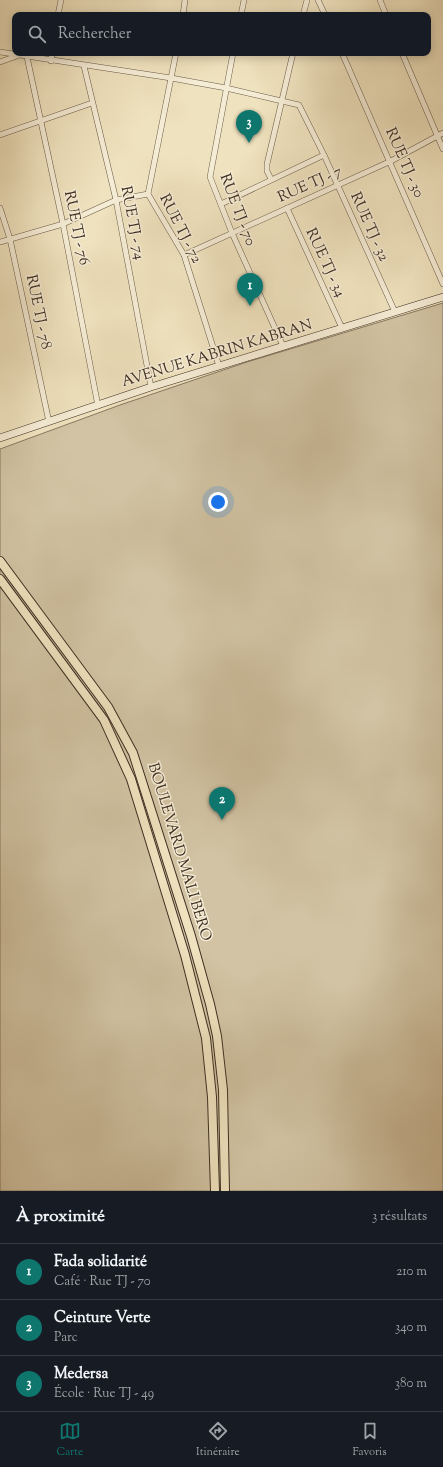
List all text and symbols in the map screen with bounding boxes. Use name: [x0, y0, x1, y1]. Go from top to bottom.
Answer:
search box: [12, 12, 431, 56]
icon: search: [26, 23, 48, 45]
text: Rechercher: [58, 24, 131, 45]
pin: 3: [236, 110, 262, 143]
street label: RUE TJ - 30: [379, 125, 429, 201]
street label: RUE TJ - 7: [275, 161, 346, 208]
street label: RUE TJ - 70: [214, 171, 260, 249]
street label: RUE TJ - 74: [115, 184, 150, 262]
street label: RUE TJ - 76: [58, 189, 94, 267]
street label: RUE TJ - 32: [344, 189, 394, 265]
street label: RUE TJ - 72: [154, 191, 206, 267]
street label: RUE TJ - 34: [300, 225, 350, 302]
street label: RUE TJ - 78: [20, 273, 56, 351]
pin: 1: [237, 273, 263, 306]
street label: AVENUE KABRIN KABRAN: [119, 315, 315, 393]
your location: [208, 492, 228, 512]
street label: BOULEVARD MALI BERO: [142, 760, 216, 944]
pin: 2: [209, 787, 235, 820]
text: À proximité: [16, 1205, 105, 1229]
text: 3 résultats: [372, 1208, 427, 1226]
text: Fada solidarité: [54, 1252, 147, 1273]
text: 1: [27, 1263, 31, 1281]
text: 210 m: [396, 1263, 427, 1281]
text: Café · Rue TJ - 70: [54, 1273, 151, 1291]
text: Ceinture Verte: [54, 1308, 151, 1329]
text: 2: [26, 1319, 32, 1337]
text: 340 m: [395, 1319, 427, 1337]
text: Parc: [54, 1329, 78, 1347]
text: Medersa: [54, 1364, 108, 1385]
text: 3: [26, 1375, 32, 1393]
text: 380 m: [395, 1375, 427, 1393]
text: École · Rue TJ - 49: [54, 1385, 154, 1403]
tab: Carte: [56, 1420, 83, 1460]
tab: Itinéraire: [196, 1420, 240, 1460]
tab: Favoris: [353, 1420, 386, 1460]

